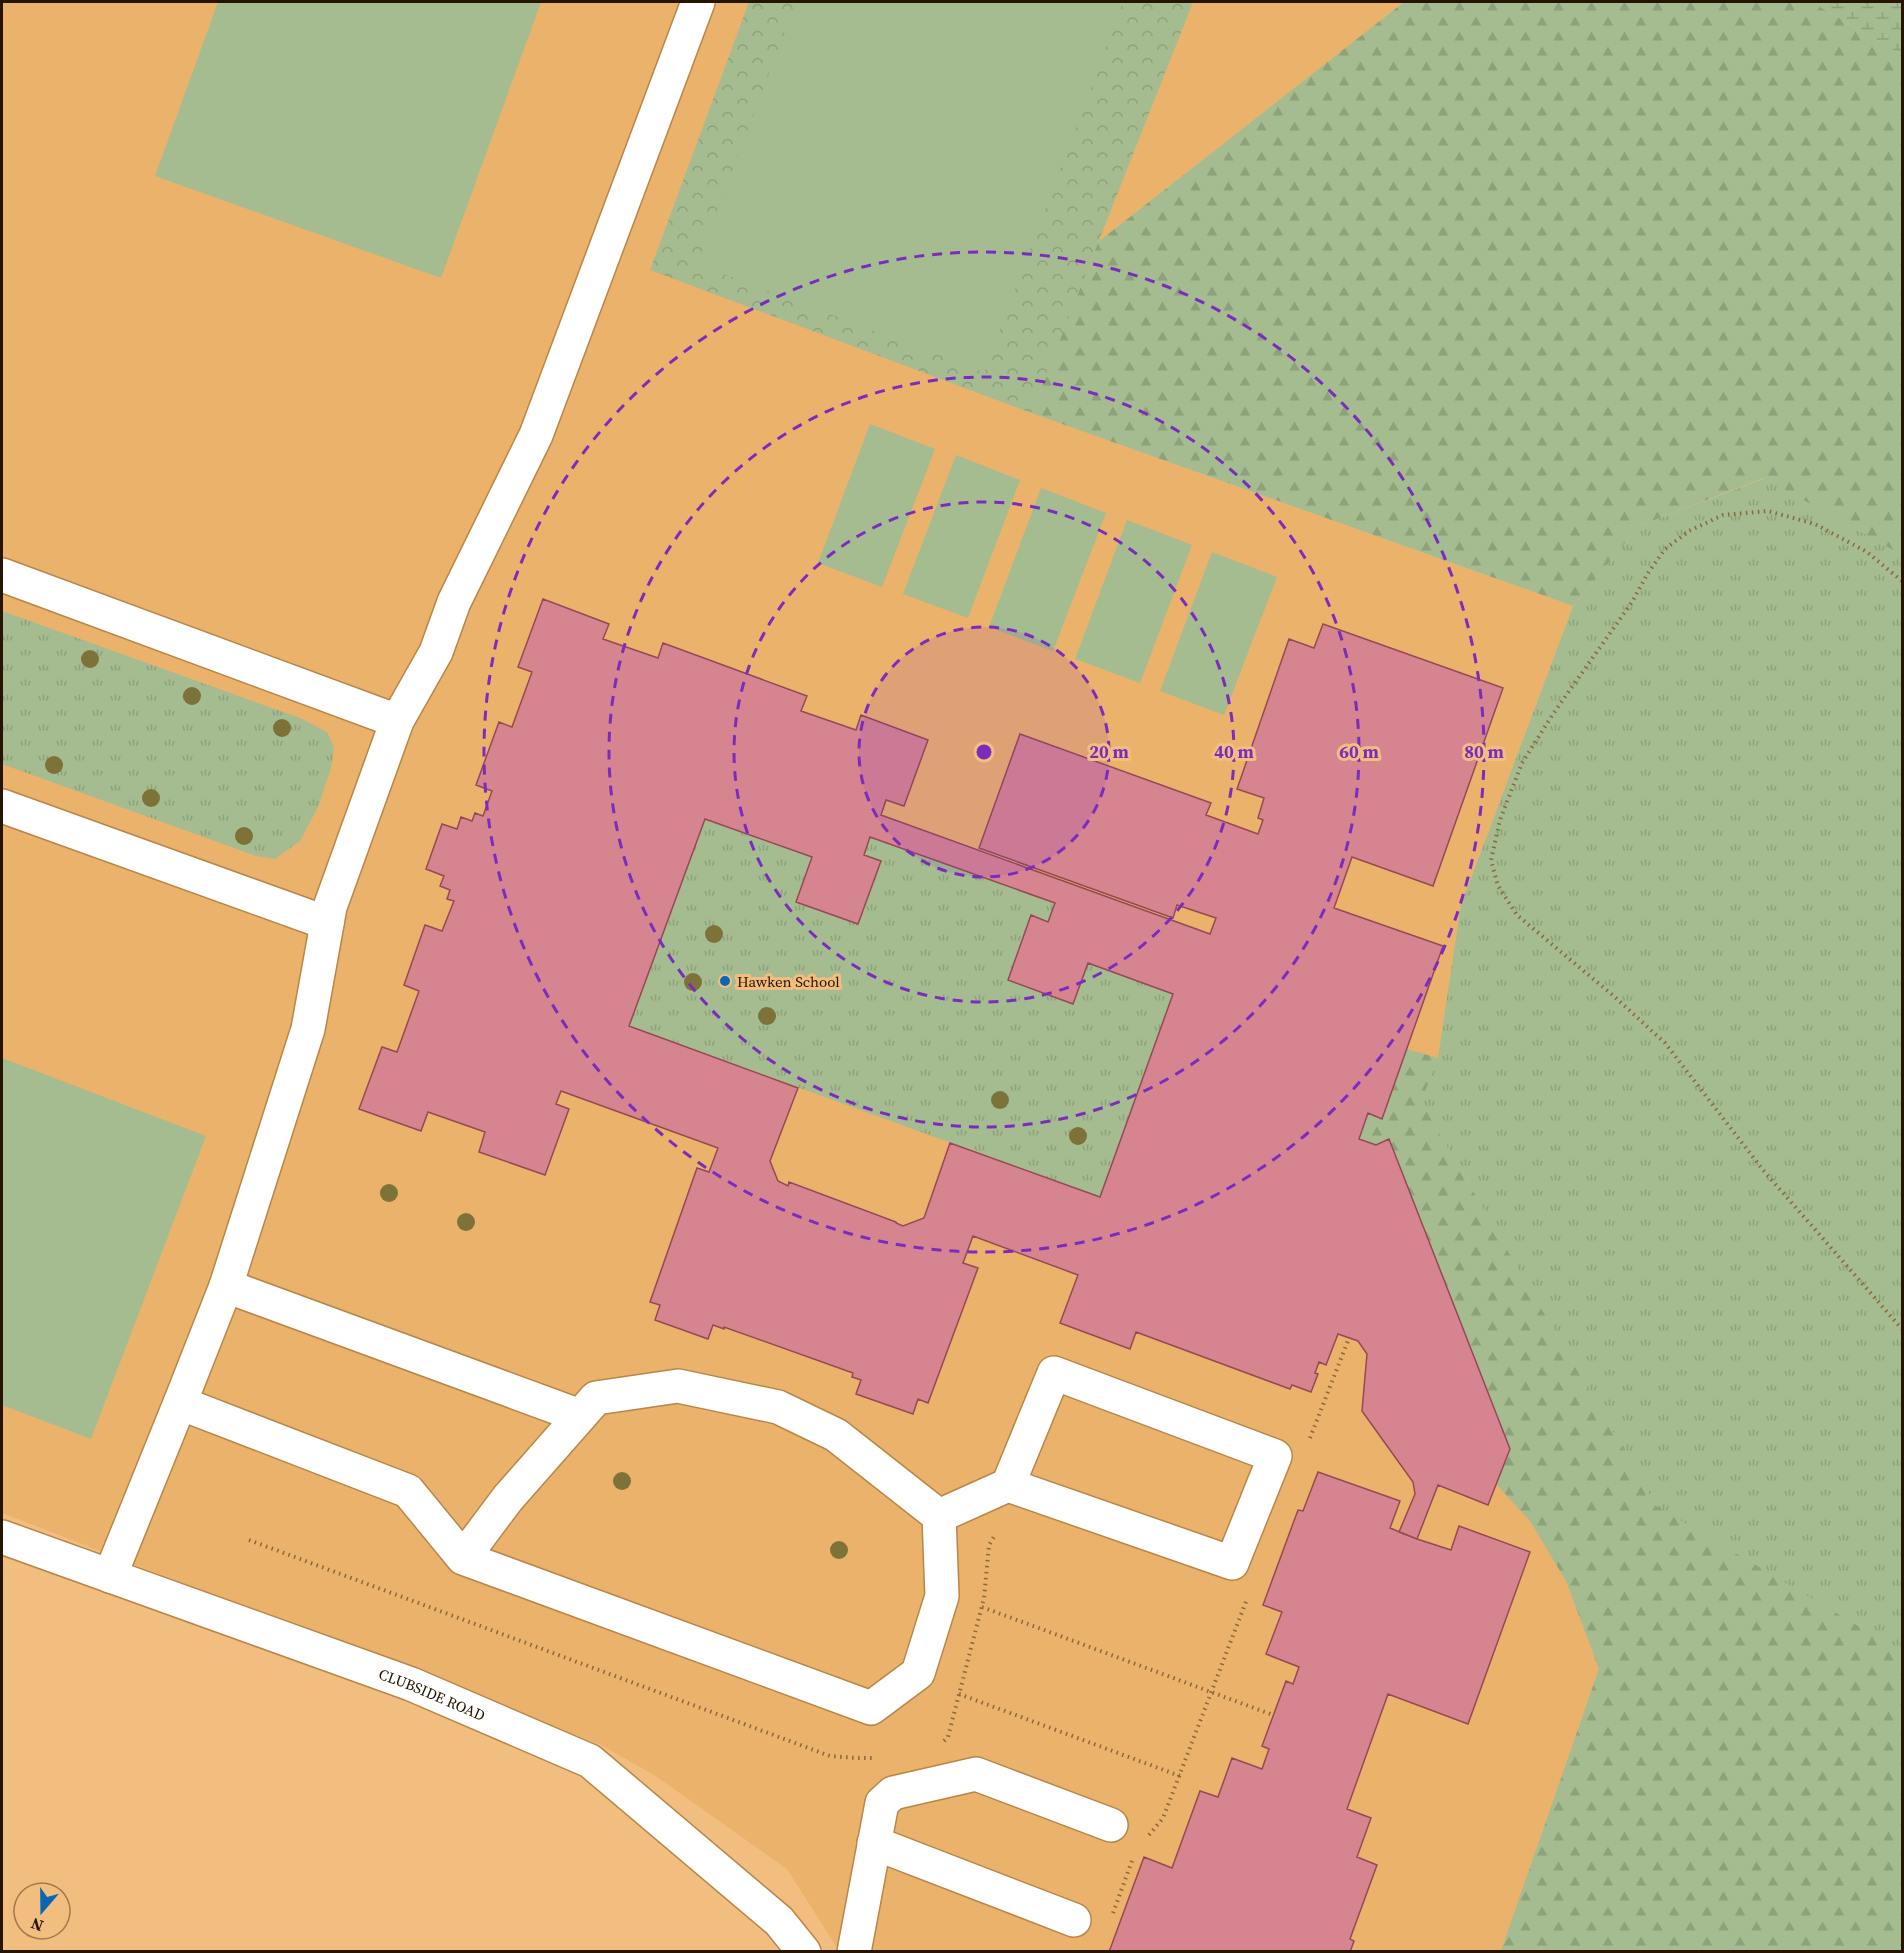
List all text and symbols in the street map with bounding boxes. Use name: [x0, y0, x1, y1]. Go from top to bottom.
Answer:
text: 20 m: [1089, 739, 1129, 764]
text: 40 m: [1214, 739, 1254, 764]
text: 60 m: [1339, 739, 1379, 764]
text: 80 m: [1464, 739, 1504, 764]
centre of rings: [974, 742, 994, 762]
place label: Hawken School: [737, 971, 840, 992]
marker: Hawken School: [718, 974, 732, 988]
street label: CLUBSIDE ROAD: [376, 1663, 489, 1725]
north arrow: [12, 1881, 72, 1941]
text: N: [27, 1913, 46, 1937]

